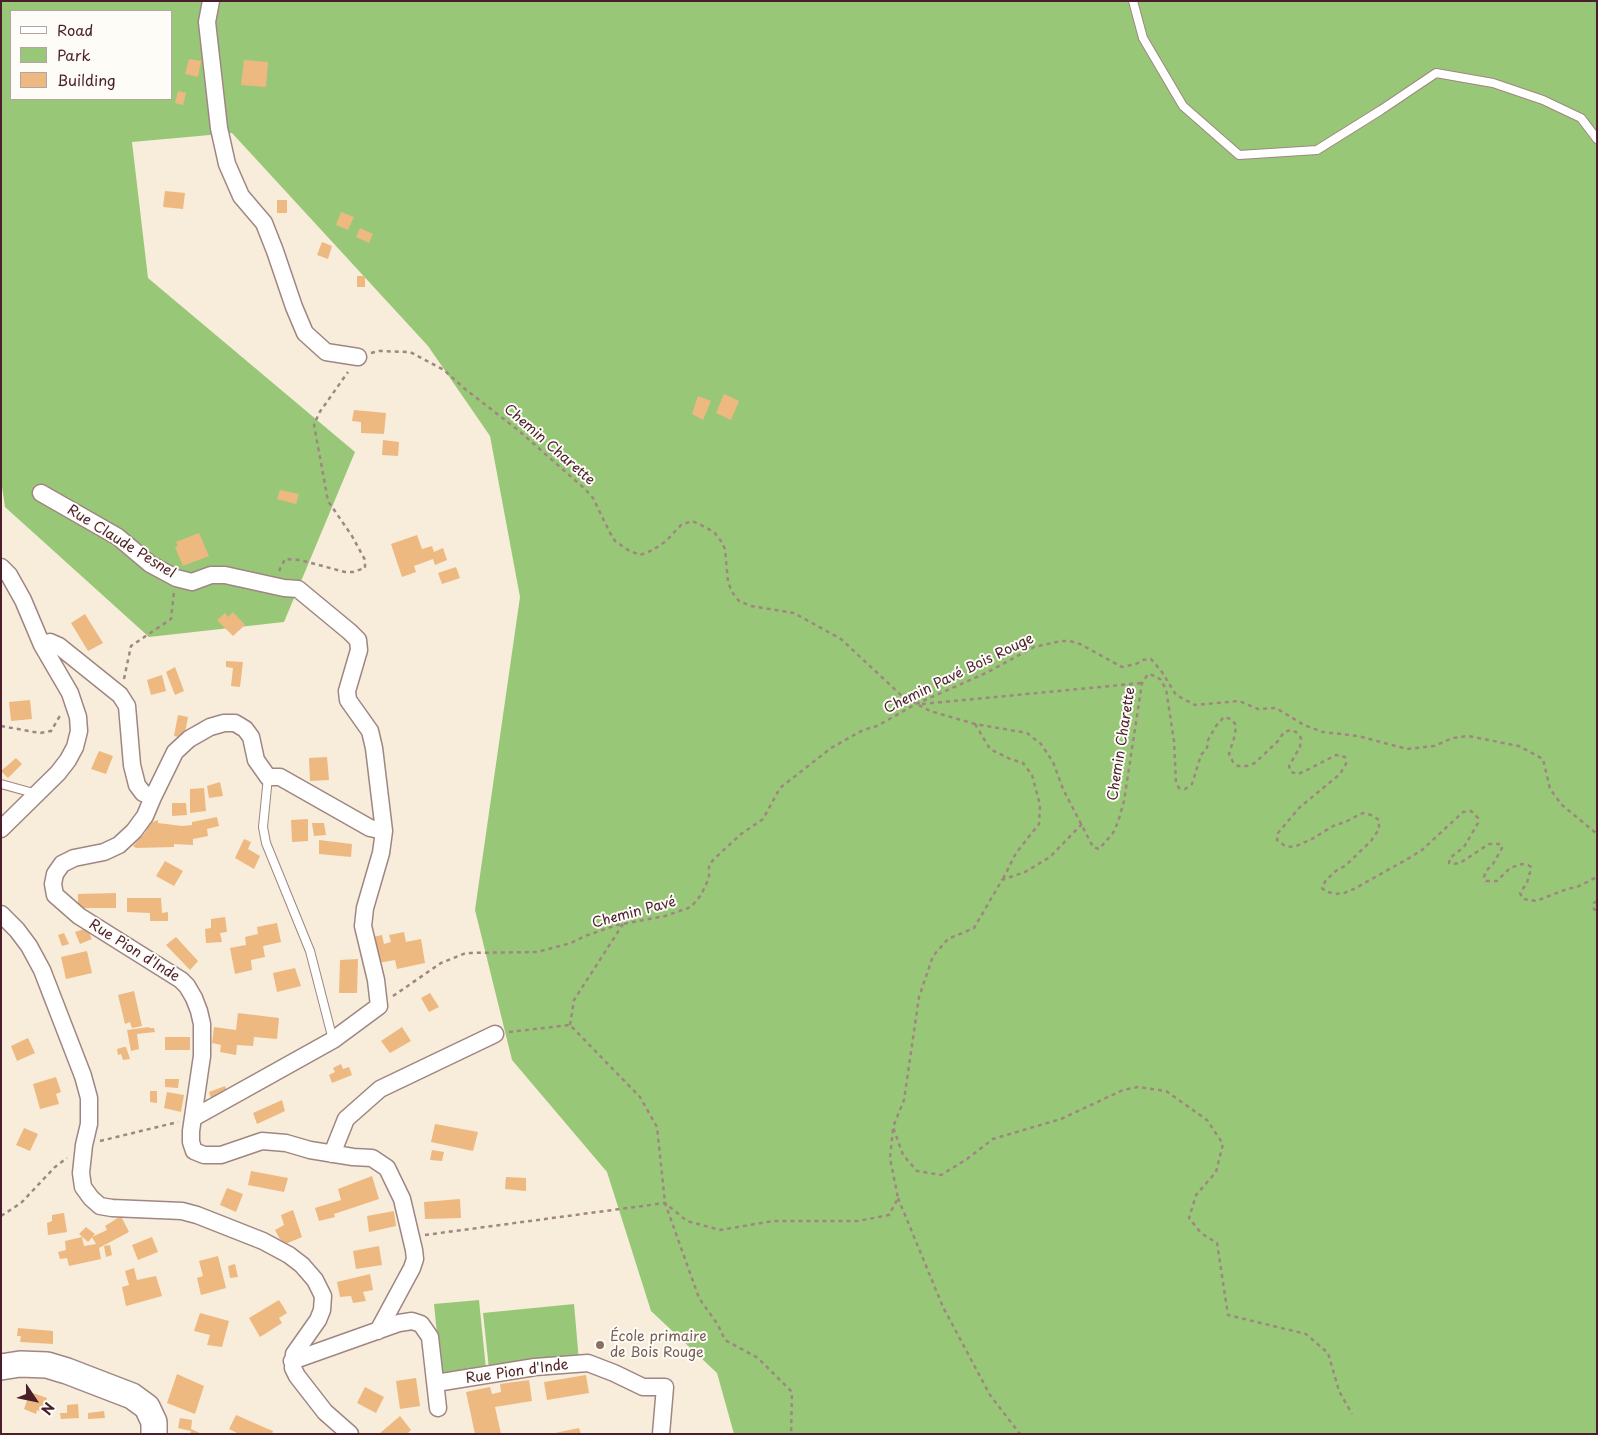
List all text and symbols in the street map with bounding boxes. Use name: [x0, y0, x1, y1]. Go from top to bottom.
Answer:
legend: [10, 10, 172, 100]
text: Road: [57, 18, 93, 41]
text: Park: [57, 43, 91, 66]
text: Building: [57, 68, 116, 91]
street label: Chemin Charette: [500, 401, 598, 489]
street label: Rue Claude Pesnel: [64, 502, 178, 582]
street label: Chemin Pavé Bois Rouge: [882, 630, 1036, 718]
street label: Chemin Charette: [1105, 686, 1139, 802]
street label: Chemin Pavé: [590, 894, 678, 932]
street label: Rue Pion d'Inde: [86, 916, 182, 986]
place label: École primaire de Bois Rouge: [610, 1329, 707, 1361]
marker: École primaire de Bois Rouge: [594, 1339, 606, 1351]
street label: Rue Pion d'Inde: [465, 1356, 569, 1388]
north arrow: [10, 1375, 60, 1425]
text: N: [36, 1398, 60, 1419]

